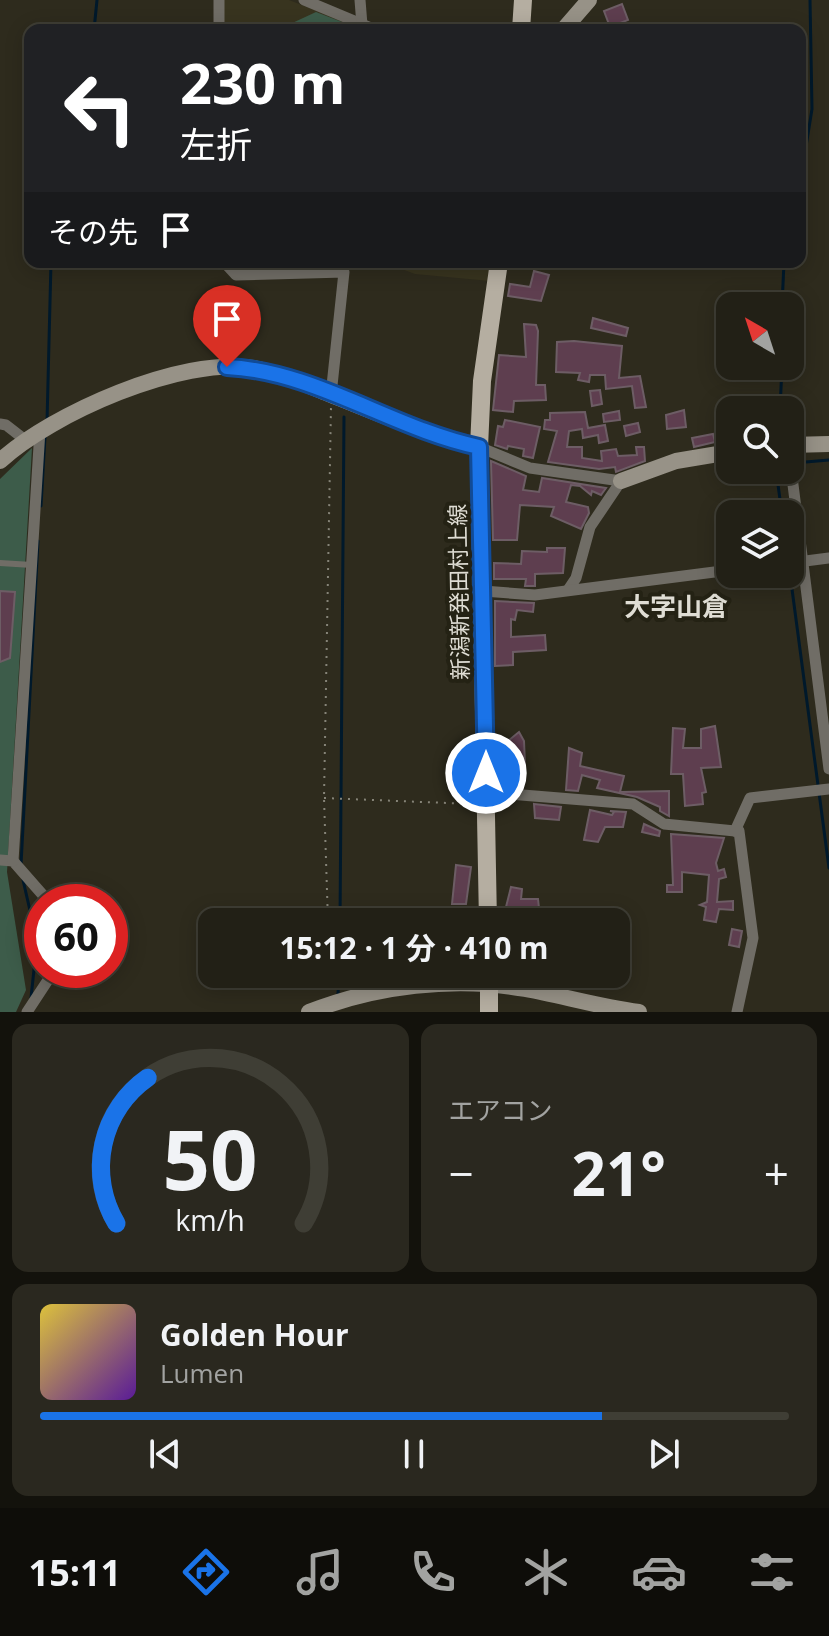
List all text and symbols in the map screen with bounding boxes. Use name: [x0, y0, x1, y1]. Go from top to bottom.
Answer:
text: 230 m: [180, 44, 346, 120]
icon: left: [48, 56, 152, 160]
text: 左折: [180, 120, 252, 169]
icon: arrive: [154, 208, 198, 252]
text: その先: [48, 211, 138, 252]
pin: [193, 285, 261, 367]
north arrow: [716, 292, 804, 380]
map controls: [716, 292, 804, 588]
icon: arrive: [205, 297, 249, 341]
button: search: [716, 396, 804, 484]
button: layers: [716, 500, 804, 588]
street label: 新潟新発田村上線: [441, 504, 475, 680]
district label: 大字山倉: [624, 588, 728, 624]
position arrow: [444, 731, 528, 815]
speed limit sign: 60: [24, 884, 128, 988]
text: 15:12 · 1 分 · 410 m: [279, 927, 549, 968]
text: エアコン: [449, 1092, 553, 1128]
text: 50: [163, 1101, 258, 1214]
text: 21°: [572, 1132, 666, 1214]
text: −: [449, 1143, 474, 1203]
text: +: [764, 1143, 789, 1203]
text: km/h: [176, 1200, 245, 1239]
text: Golden Hour: [160, 1314, 349, 1355]
text: Lumen: [160, 1355, 244, 1391]
icon: previous: [143, 1432, 187, 1476]
icon: pause: [392, 1432, 436, 1476]
icon: next: [642, 1432, 686, 1476]
icon: directions: [178, 1544, 234, 1600]
icon: music: [292, 1544, 348, 1600]
icon: phone: [405, 1544, 461, 1600]
icon: climate: [518, 1544, 574, 1600]
icon: car: [631, 1544, 687, 1600]
icon: filters: [744, 1544, 800, 1600]
text: 15:11: [29, 1548, 121, 1597]

